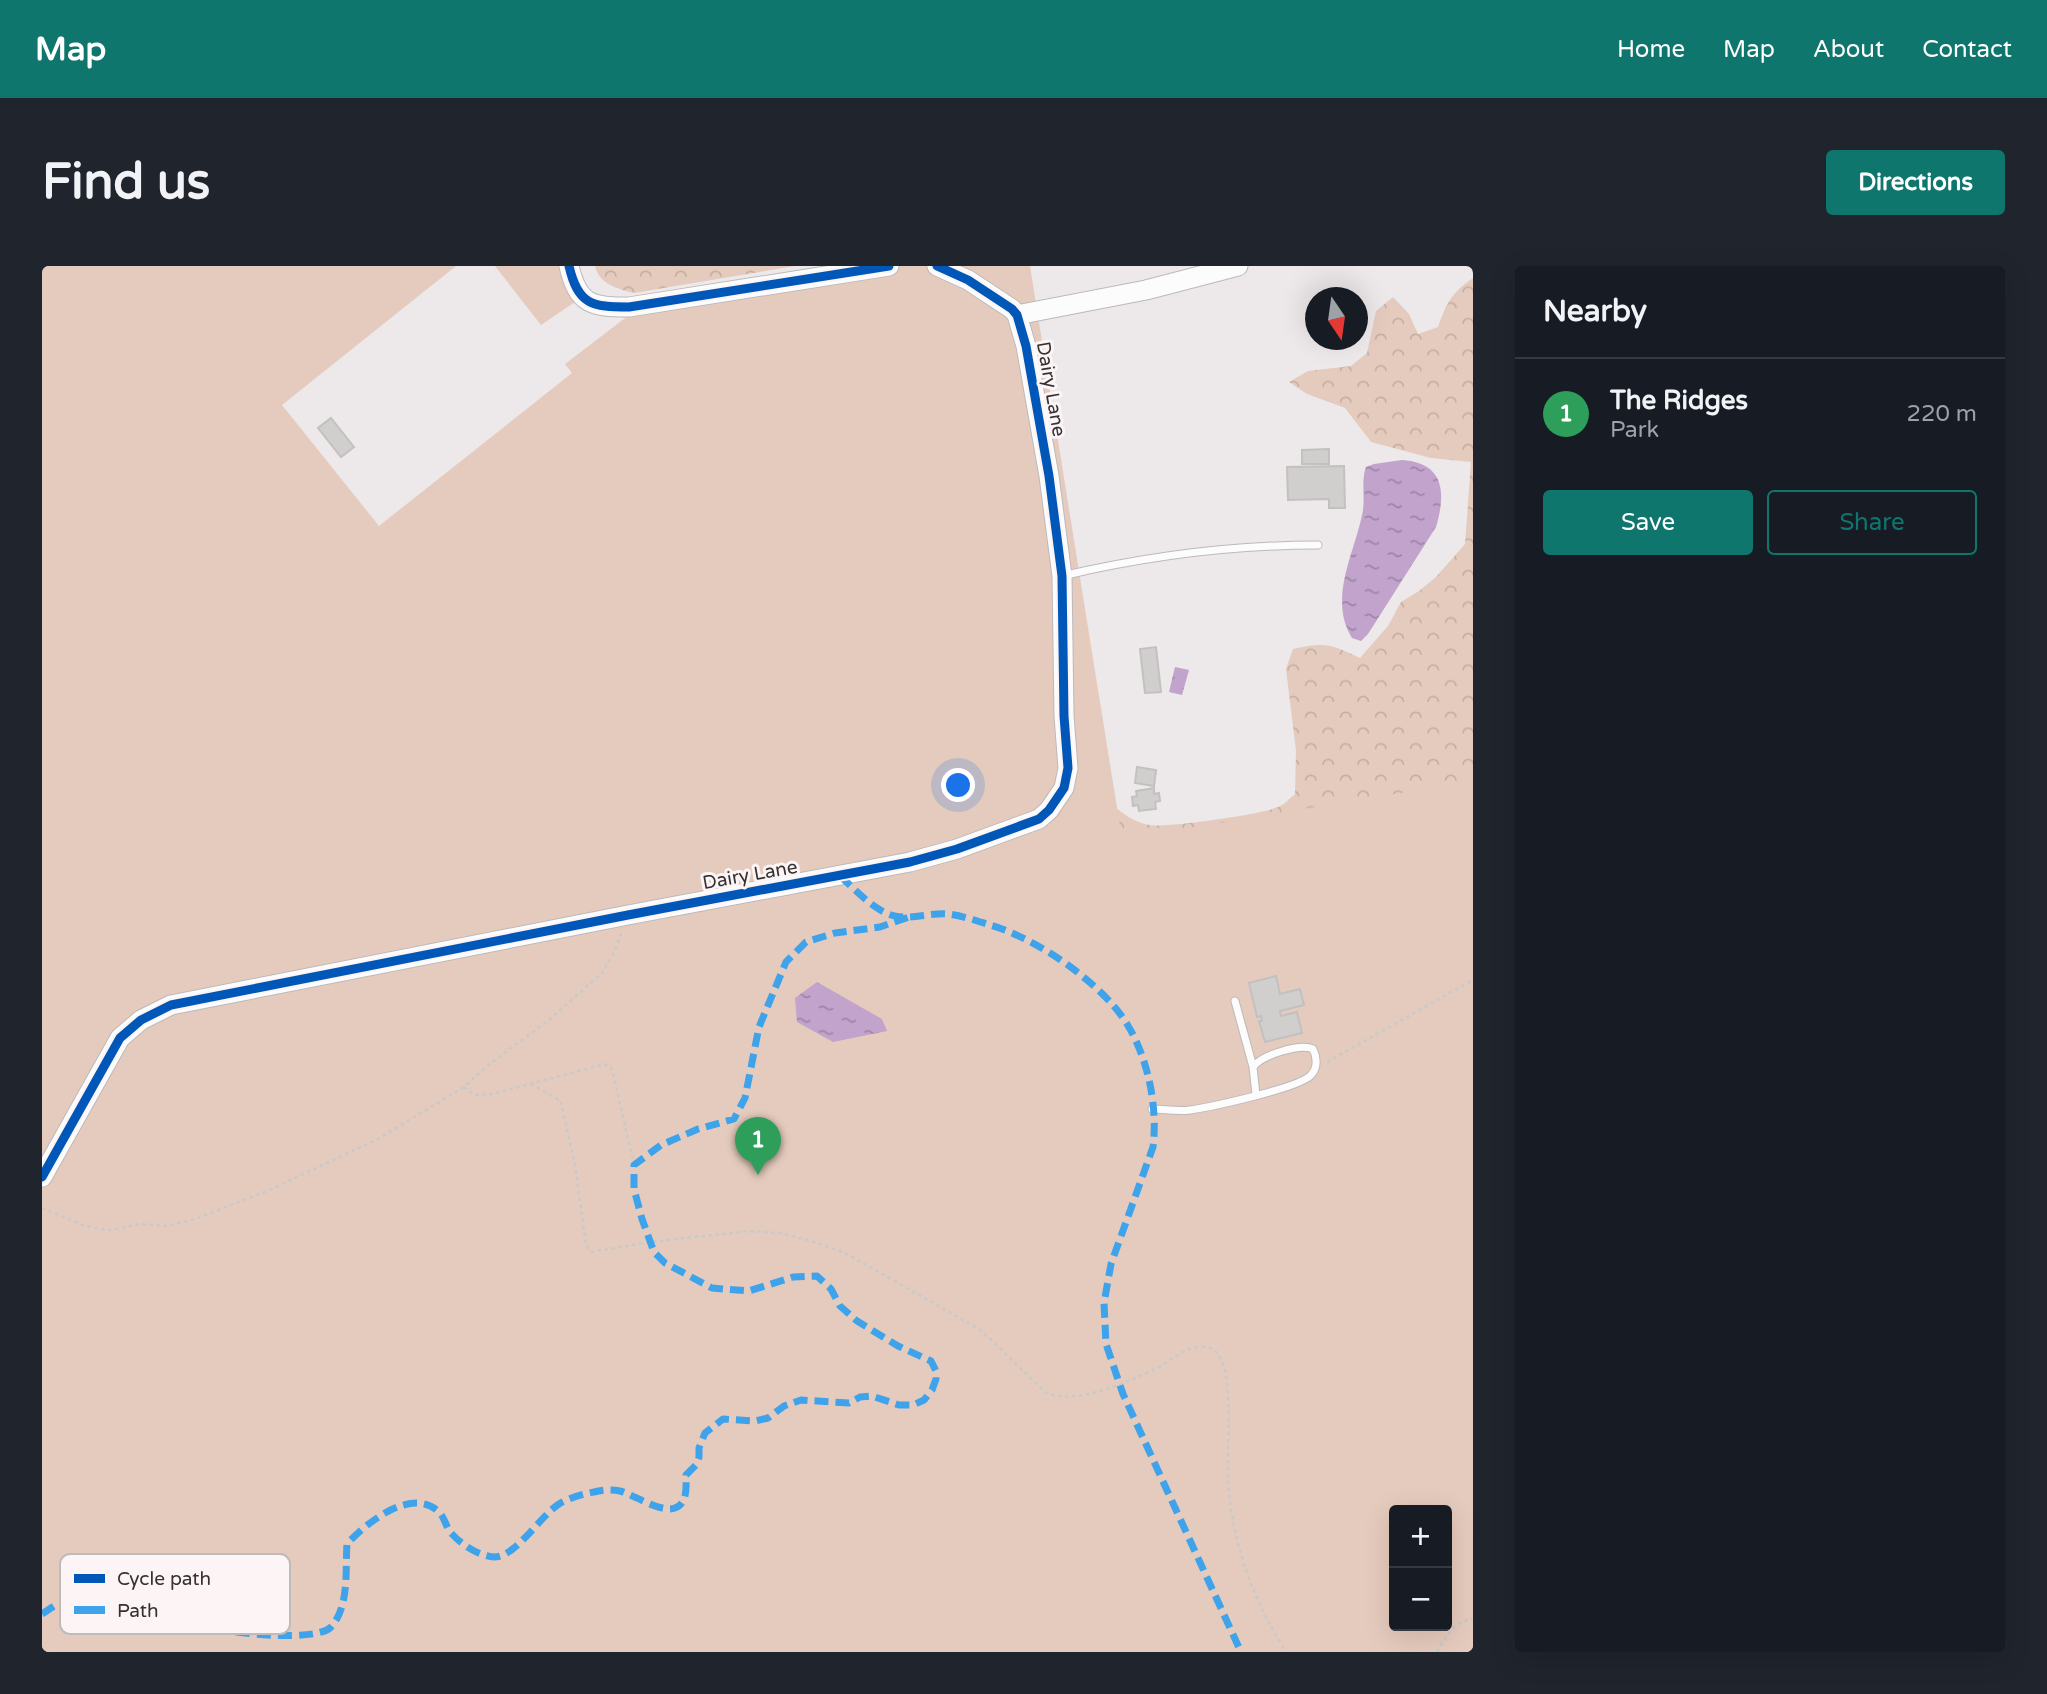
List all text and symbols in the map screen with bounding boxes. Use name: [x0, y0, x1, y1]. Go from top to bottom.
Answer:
text: Map: [35, 30, 106, 69]
text: Home: [1617, 35, 1685, 64]
text: Map: [1723, 35, 1775, 64]
text: About: [1813, 35, 1884, 64]
text: Contact: [1922, 35, 2012, 64]
button: Directions: [1826, 150, 2005, 215]
text: Find us: [42, 153, 210, 212]
north arrow: [1305, 287, 1368, 350]
text: Nearby: [1543, 293, 1647, 330]
street label: Dairy Lane: [1032, 340, 1070, 438]
text: The Ridges: [1610, 385, 1748, 416]
text: 1: [1559, 400, 1573, 428]
text: 220 m: [1907, 400, 1977, 428]
text: Park: [1610, 416, 1659, 444]
button: Save: [1543, 490, 1753, 555]
button: Share: [1767, 490, 1977, 555]
your location: [941, 768, 975, 802]
street label: Dairy Lane: [701, 856, 799, 894]
pin: 1: [735, 1117, 781, 1175]
map controls: [1389, 1505, 1452, 1631]
button: +: [1389, 1505, 1452, 1568]
legend: [60, 1554, 290, 1634]
text: Cycle path: [117, 1568, 211, 1590]
button: −: [1389, 1568, 1452, 1631]
text: Path: [117, 1600, 159, 1622]

